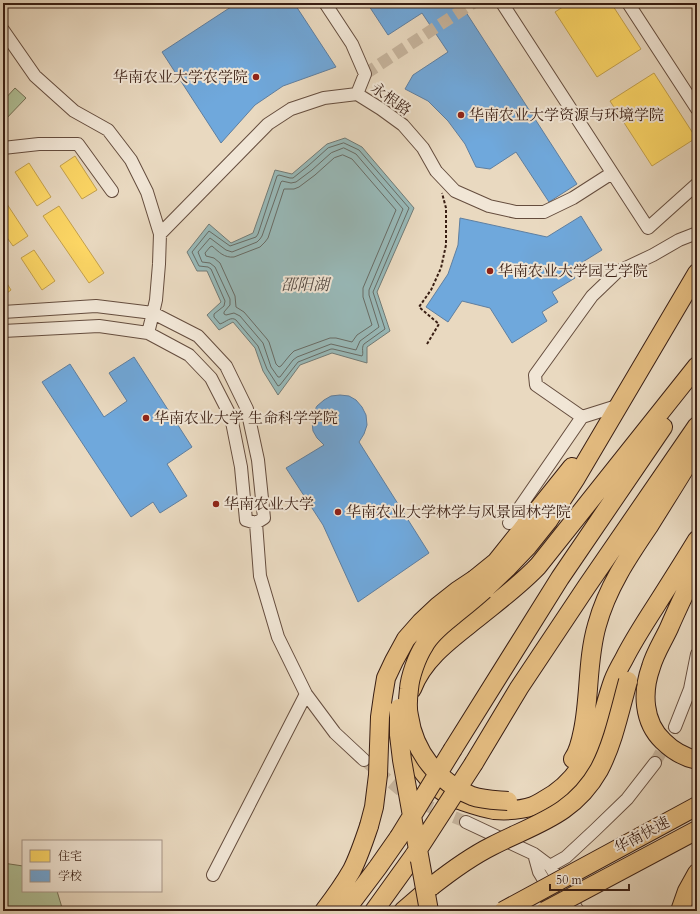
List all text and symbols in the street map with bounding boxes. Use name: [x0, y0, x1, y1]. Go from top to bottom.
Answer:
place label: 华南农业大学农学院: [113, 67, 248, 87]
marker: 华南农业大学农学院: [251, 72, 261, 82]
street label: 永根路: [367, 78, 415, 120]
place label: 华南农业大学资源与环境学院: [469, 105, 664, 125]
marker: 华南农业大学资源与环境学院: [456, 110, 466, 120]
place label: 华南农业大学园艺学院: [498, 261, 648, 281]
marker: 华南农业大学园艺学院: [485, 266, 495, 276]
water label: 邵阳湖: [281, 274, 332, 296]
place label: 华南农业大学 生命科学学院: [154, 408, 338, 428]
marker: 华南农业大学 生命科学学院: [141, 413, 151, 423]
place label: 华南农业大学: [224, 494, 314, 514]
marker: 华南农业大学: [211, 499, 221, 509]
place label: 华南农业大学林学与风景园林学院: [346, 502, 571, 522]
marker: 华南农业大学林学与风景园林学院: [333, 507, 343, 517]
street label: 华南快速: [611, 812, 673, 858]
legend: [22, 840, 162, 892]
text: 住宅: [58, 848, 82, 864]
scale bar: [550, 866, 629, 892]
text: 学校: [58, 868, 82, 884]
text: 50 m: [556, 872, 583, 888]

